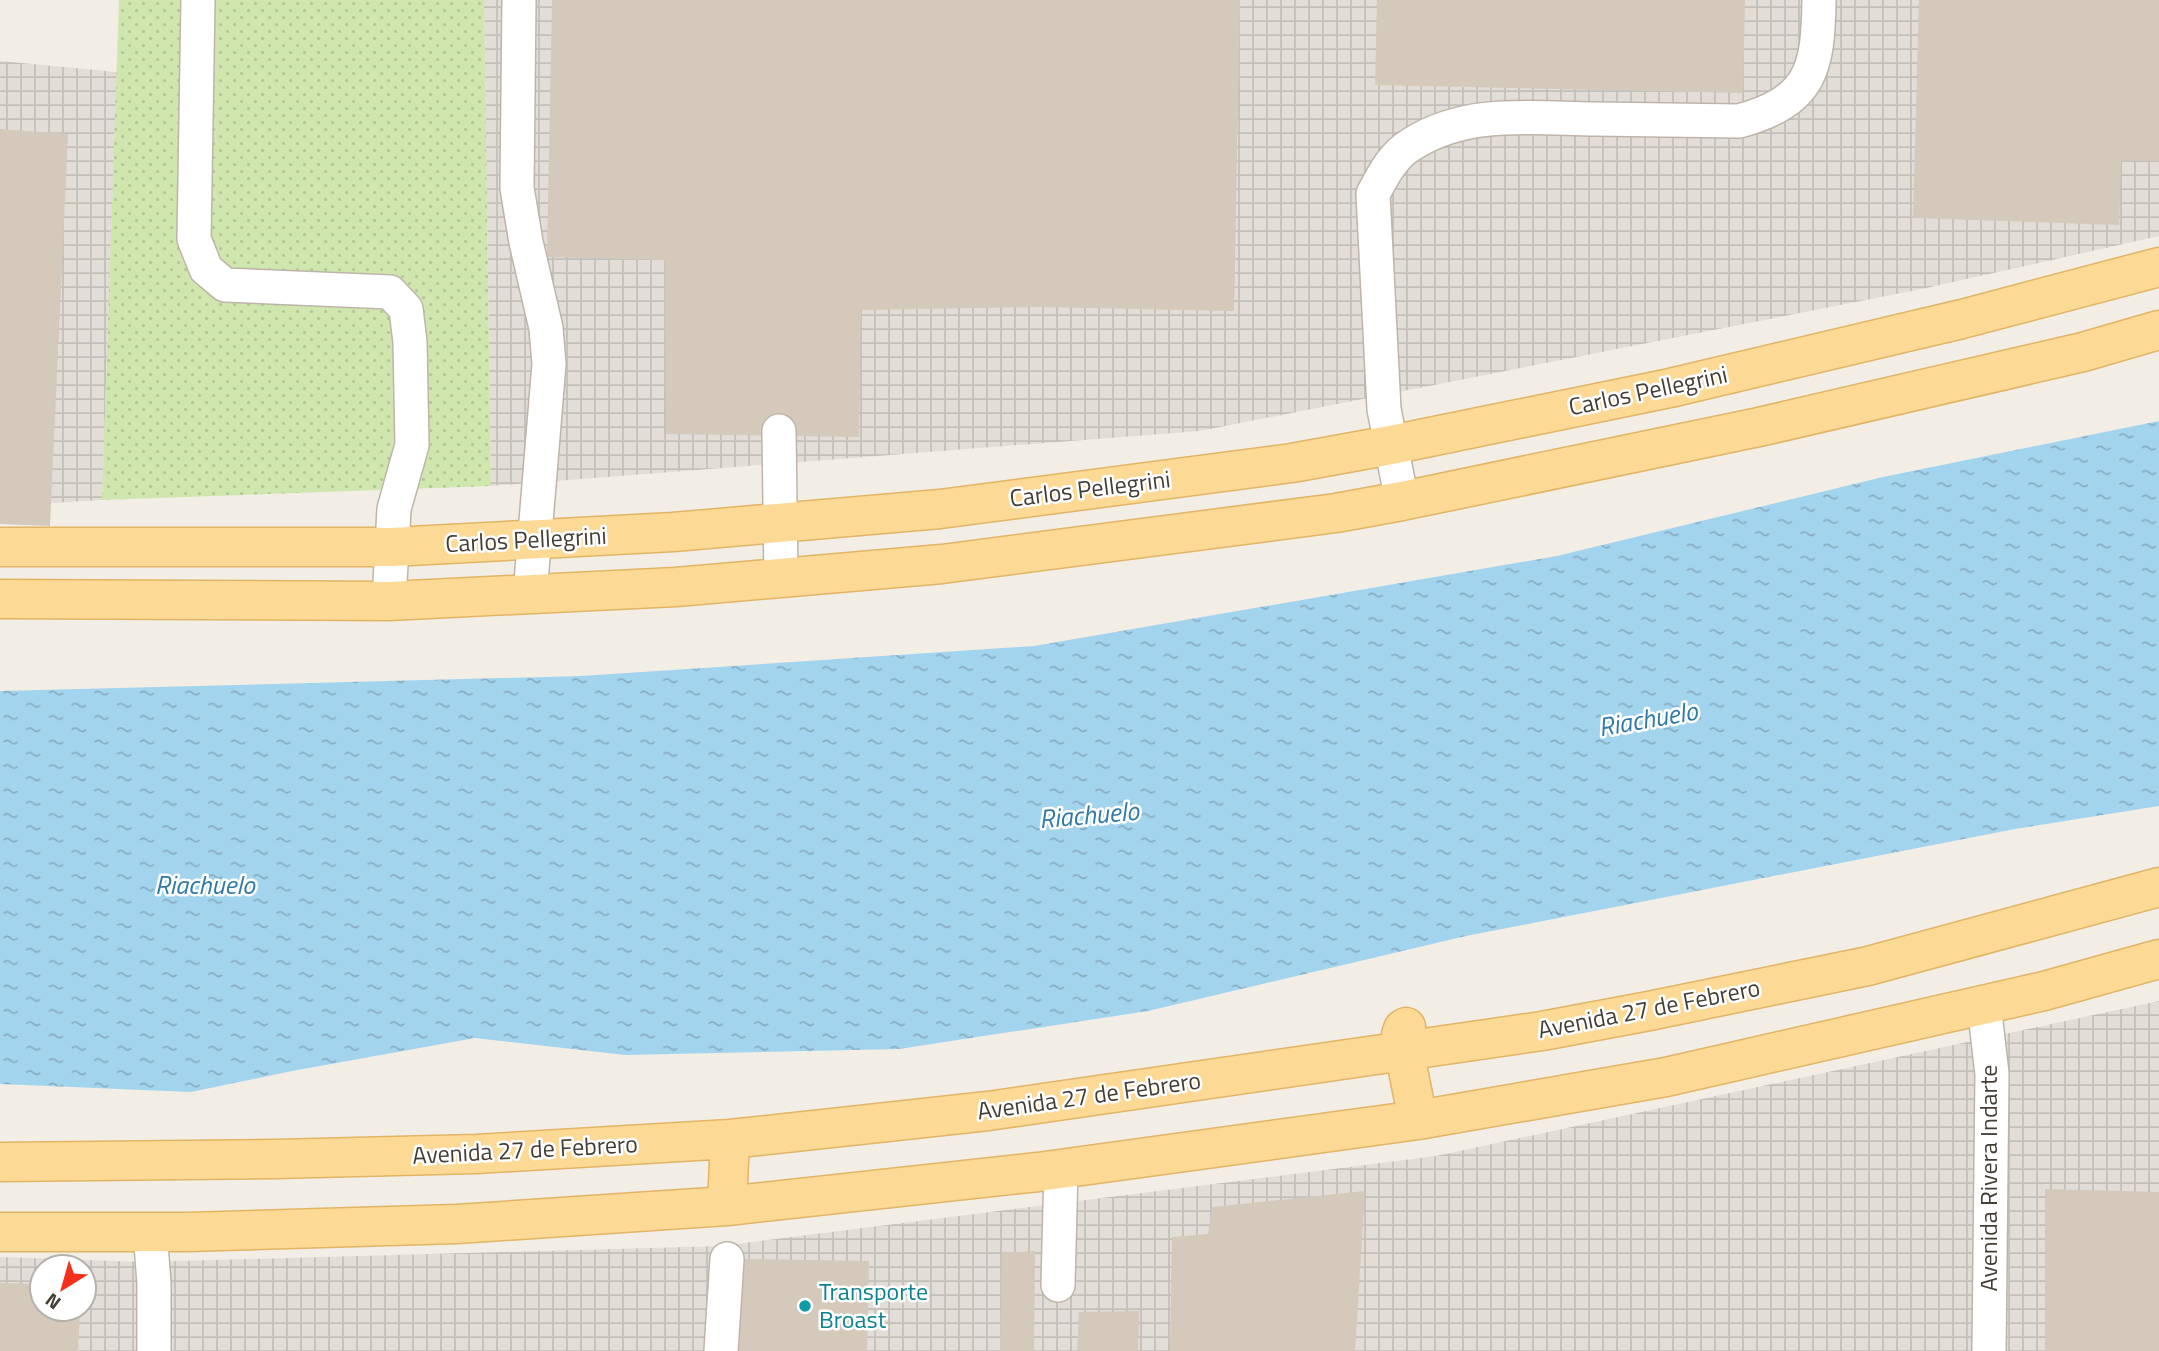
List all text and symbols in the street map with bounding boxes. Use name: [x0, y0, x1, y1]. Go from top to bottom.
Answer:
street label: Carlos Pellegrini: [1565, 356, 1731, 424]
street label: Carlos Pellegrini: [1008, 460, 1172, 516]
street label: Carlos Pellegrini: [444, 517, 608, 561]
water label: Riachuelo: [1595, 690, 1702, 746]
water label: Riachuelo: [1037, 791, 1142, 838]
water label: Riachuelo: [155, 865, 256, 904]
street label: Avenida 27 de Febrero: [1535, 969, 1763, 1047]
street label: Avenida 27 de Febrero: [975, 1061, 1203, 1129]
street label: Avenida Rivera Indarte: [1970, 1065, 2006, 1291]
street label: Avenida 27 de Febrero: [411, 1125, 639, 1173]
north arrow: [28, 1253, 98, 1323]
place label: Transporte Broast: [819, 1273, 928, 1337]
text: N: [38, 1286, 66, 1318]
marker: Transporte Broast: [797, 1298, 813, 1314]

